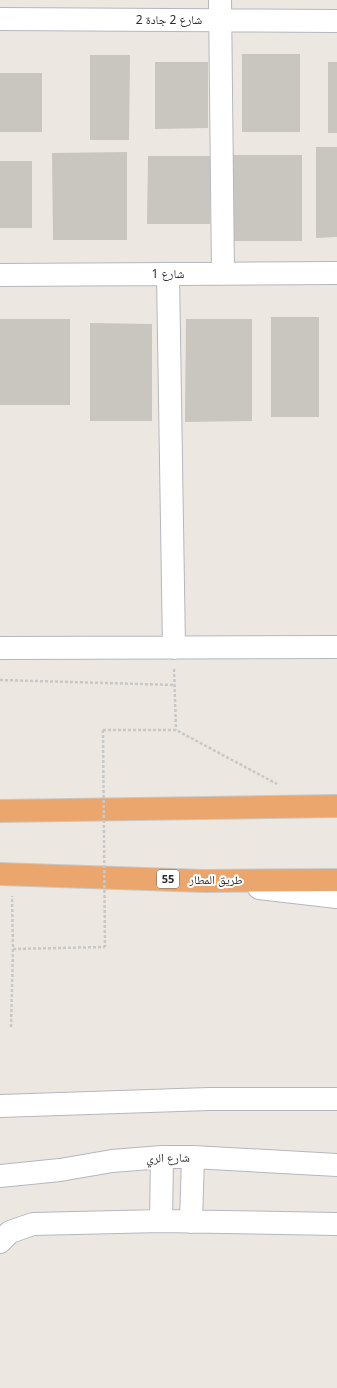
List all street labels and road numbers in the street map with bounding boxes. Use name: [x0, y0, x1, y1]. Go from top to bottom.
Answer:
street label: شارع 2 جادة 2: [136, 11, 202, 28]
street label: شارع 1: [152, 265, 185, 282]
road number: 55: [157, 870, 179, 888]
street label: طريق المطار: [188, 871, 243, 888]
street label: شارع الري: [146, 1149, 190, 1168]

